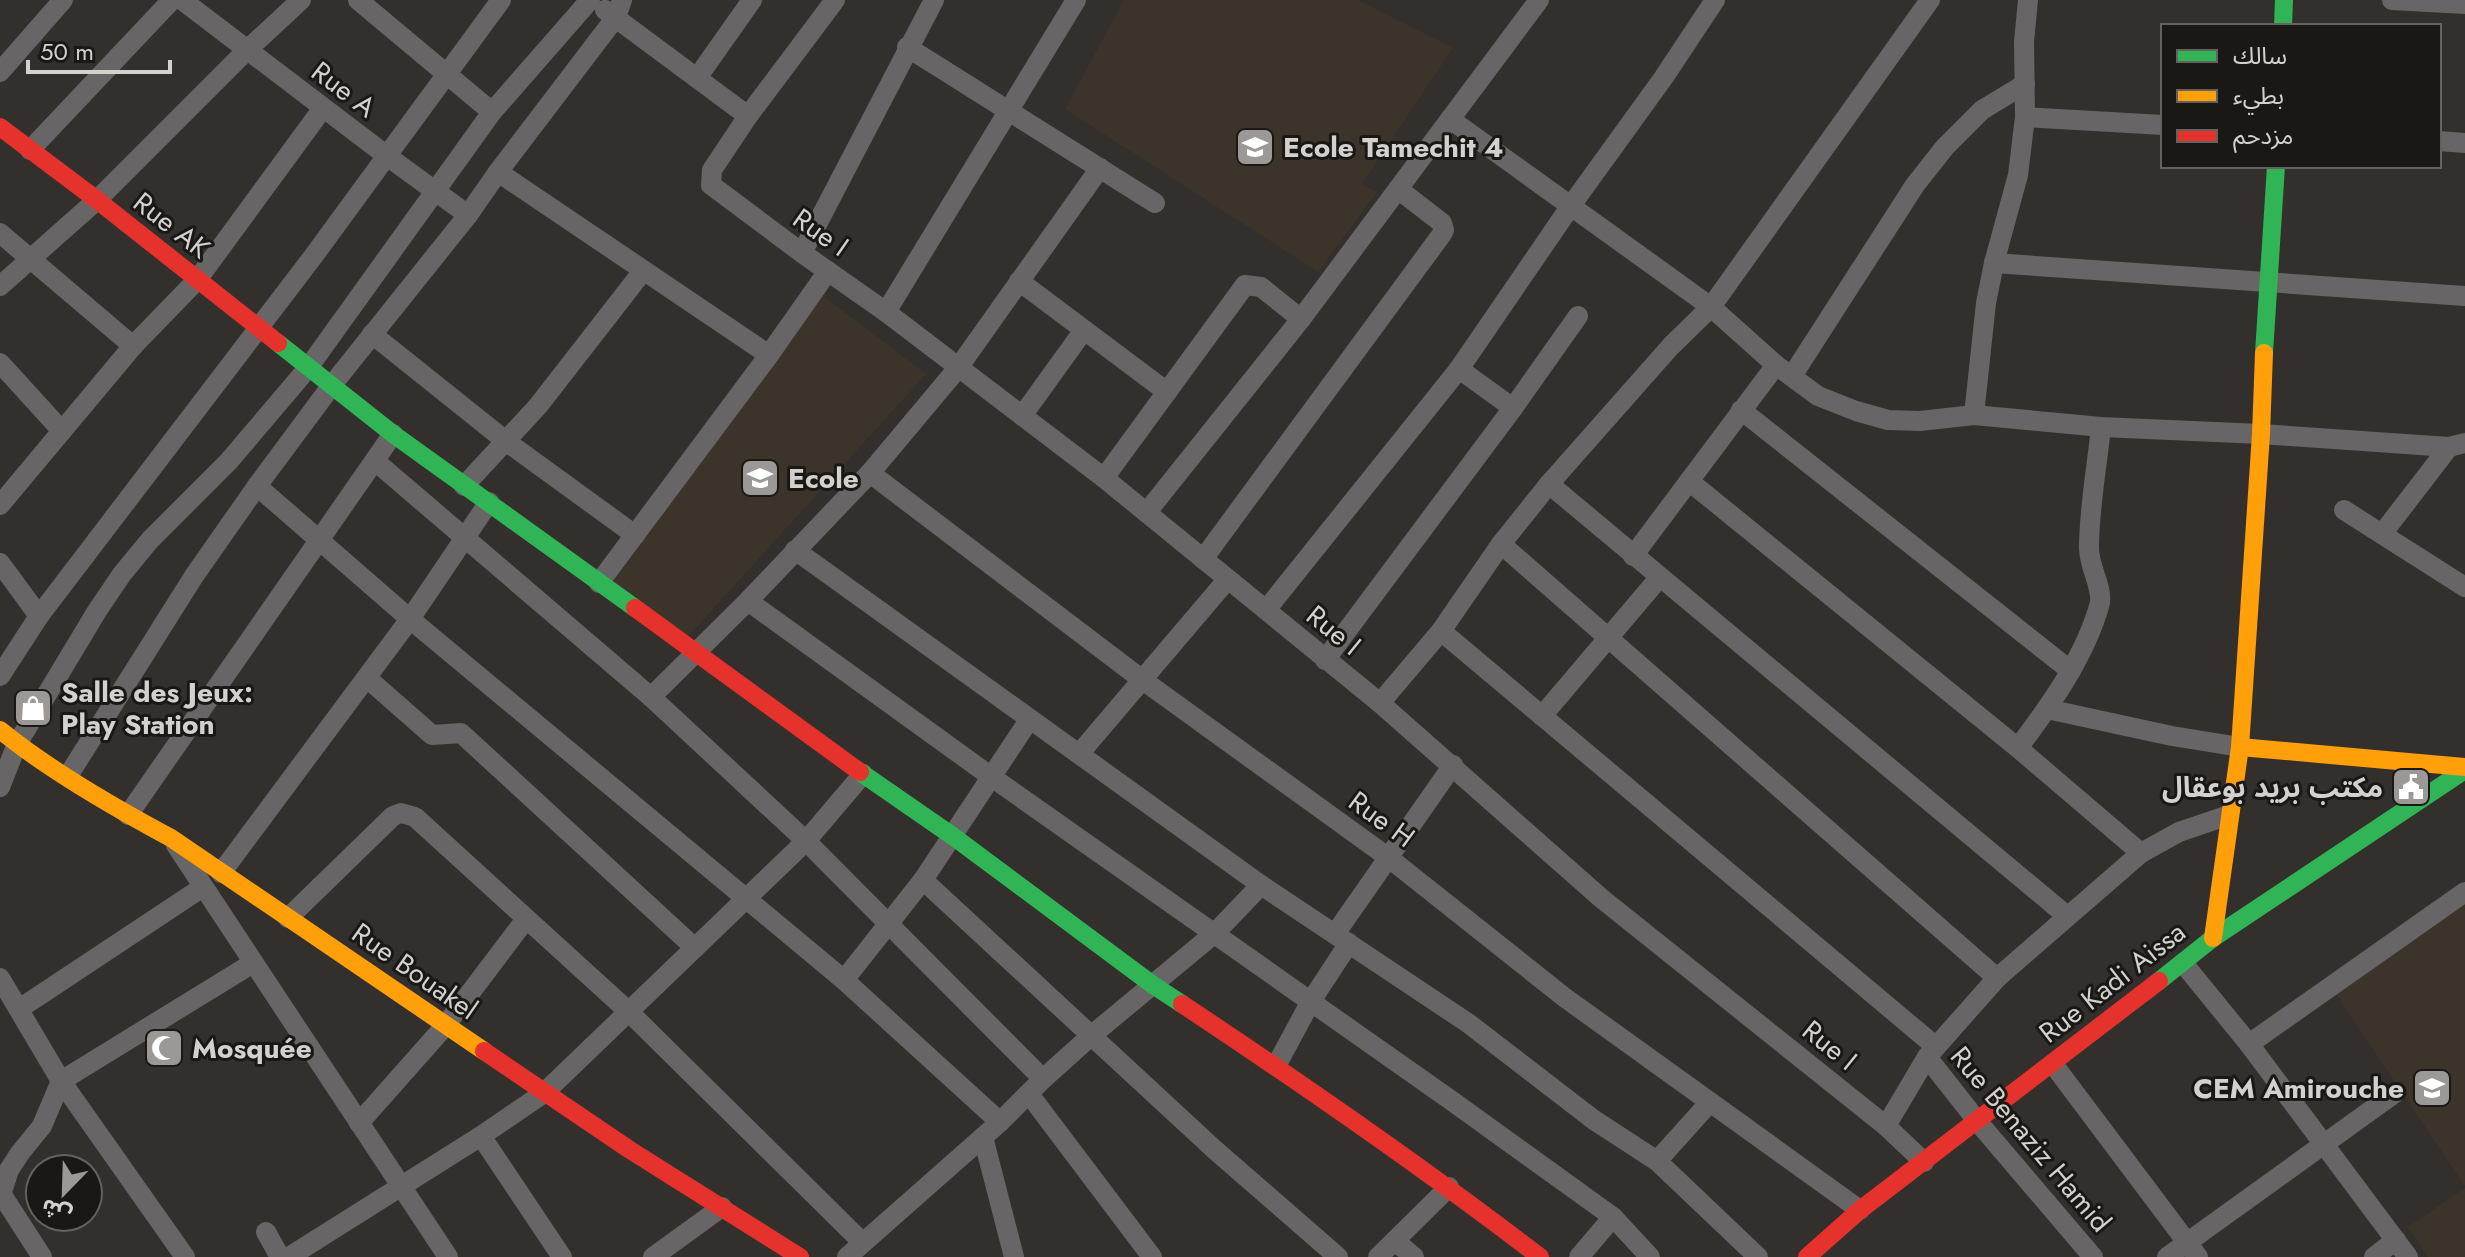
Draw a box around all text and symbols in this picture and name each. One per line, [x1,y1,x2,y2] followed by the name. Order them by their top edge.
[28,24,170,74] scale bar
[2161,24,2441,168] legend
[40,34,94,69] text: 50 m
[2233,38,2287,73] text: سالك
[303,51,385,128] street label: Rue A
[2233,78,2284,115] text: بطيء
[2233,118,2293,153] text: مزدحم
[1234,126,1276,168] school or university icon: Ecole Tamechit 4
[1283,127,1504,168] place label: Ecole Tamechit 4
[125,182,219,269] street label: Rue AK
[784,198,857,266] street label: Rue I
[739,457,781,499] school or university icon: Ecole
[788,458,859,499] place label: Ecole
[1297,596,1370,665] street label: Rue I
[61,672,253,745] place label: Salle des Jeux: Play Station
[12,687,54,729] shop icon: Salle des Jeux: Play Station
[2390,766,2432,808] public building icon: مكتب بريد بوعقال
[2162,767,2383,808] place label: مكتب بريد بوعقال
[1340,781,1423,858] street label: Rue H
[2030,912,2194,1053] street label: Rue Kadi Aissa
[344,913,486,1030] street label: Rue Bouakel
[1793,1011,1866,1080] street label: Rue I
[143,1027,185,1069] mosque icon: Mosquée
[192,1028,312,1069] place label: Mosquée
[1941,1038,2121,1241] street label: Rue Benaziz Hamid
[2411,1067,2453,1109] school or university icon: CEM Amirouche
[2193,1068,2404,1109] place label: CEM Amirouche
[24,1153,104,1233] north arrow
[36,1191,76,1232] text: ش

